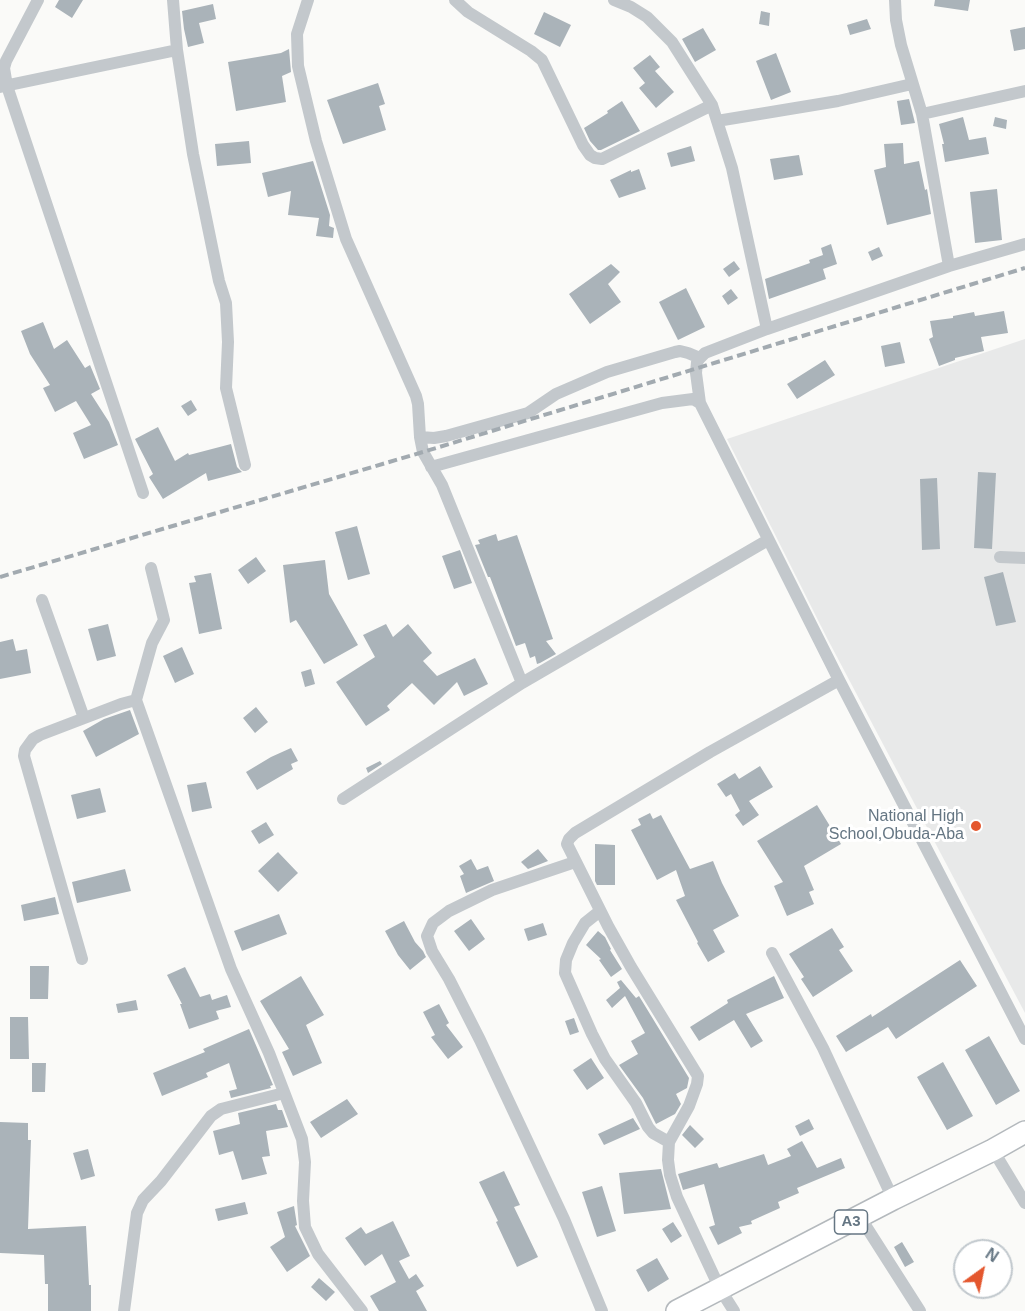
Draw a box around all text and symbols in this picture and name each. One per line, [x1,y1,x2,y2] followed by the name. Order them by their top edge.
[829,807,964,845] place label: National High School,Obuda-Aba
[969,819,983,833] marker: National High School,Obuda-Aba
[834,1210,868,1234] road number: A3
[953,1239,1013,1299] north arrow
[983,1245,1001,1265] text: N

